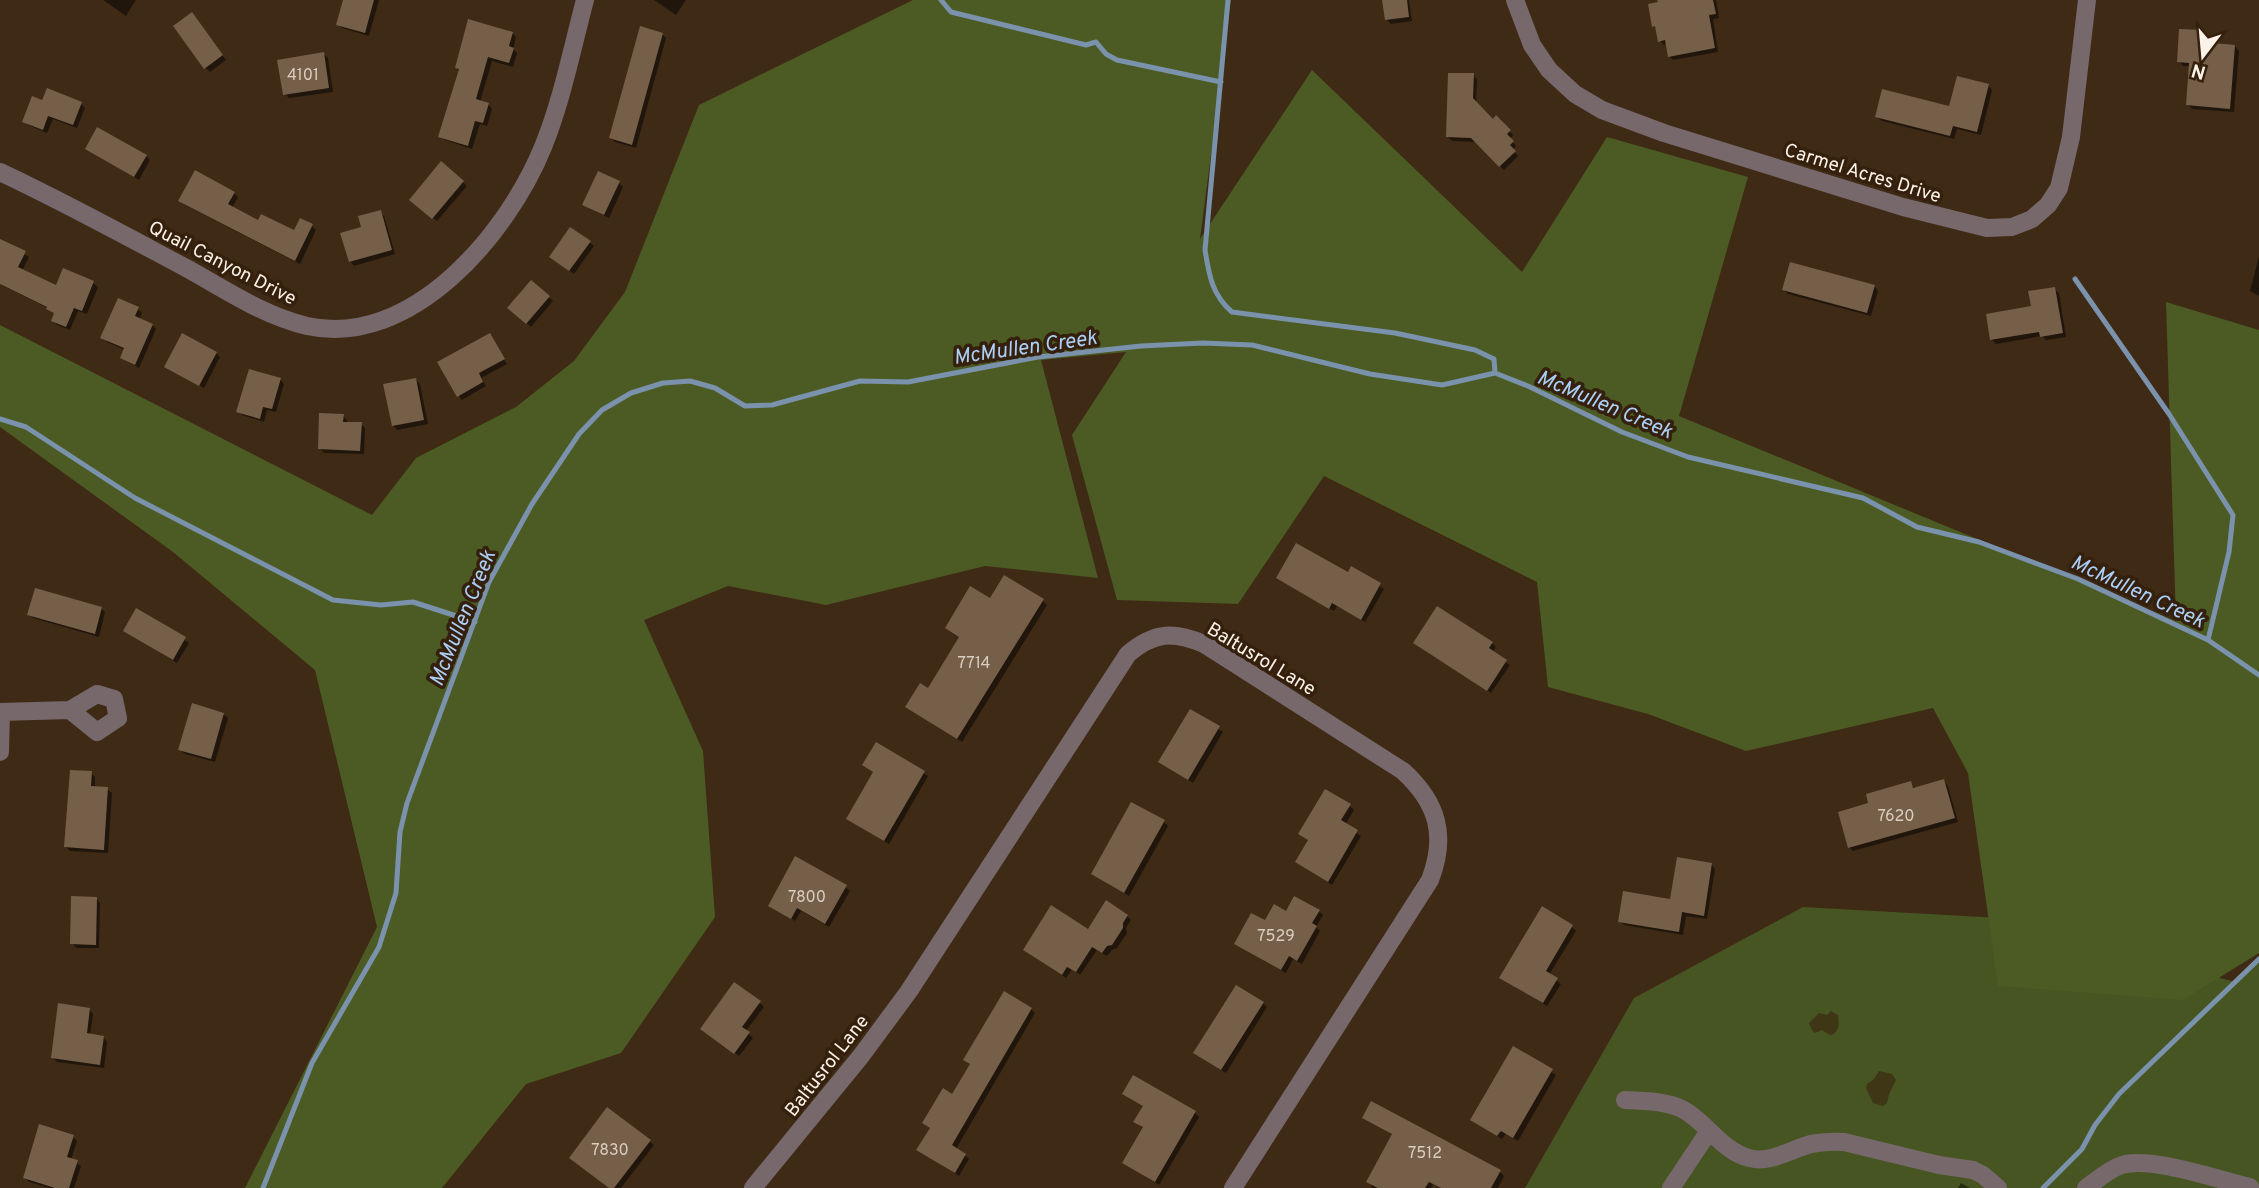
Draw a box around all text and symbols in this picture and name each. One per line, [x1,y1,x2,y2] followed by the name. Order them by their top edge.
[2168,21,2238,91] north arrow
[2189,57,2209,84] text: N
[287,66,319,86] house number: 4101
[1781,139,1944,209] street label: Carmel Acres Drive
[144,216,300,311] street label: Quail Canyon Drive
[952,325,1099,372] water label: McMullen Creek
[1533,365,1677,446] water label: McMullen Creek
[424,546,503,691] water label: McMullen Creek
[2066,550,2209,635] water label: McMullen Creek
[1202,618,1320,702] street label: Baltusrol Lane
[957,654,991,674] house number: 7714
[1877,807,1915,827] house number: 7620
[788,888,826,908] house number: 7800
[1257,927,1295,947] house number: 7529
[780,1010,875,1122] street label: Baltusrol Lane
[591,1141,629,1161] house number: 7830
[1408,1144,1442,1164] house number: 7512

